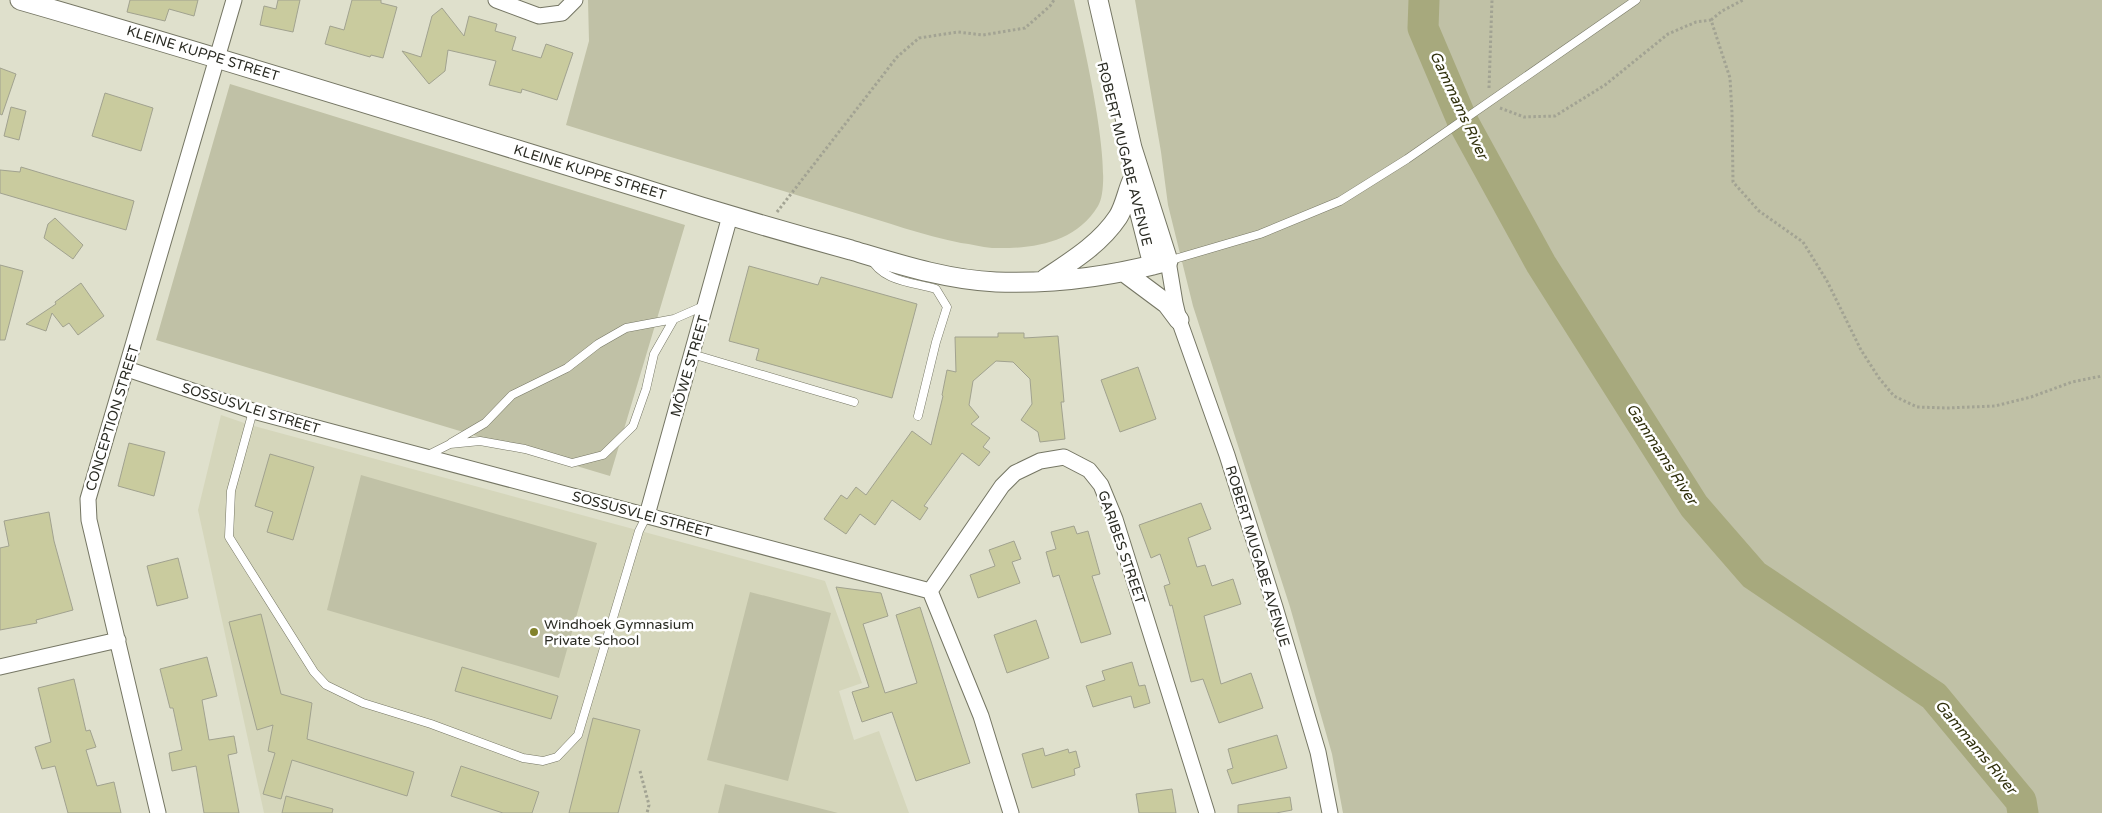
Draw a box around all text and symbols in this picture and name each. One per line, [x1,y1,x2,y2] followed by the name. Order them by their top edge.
[125,22,282,85] street label: KLEINE KUPPE STREET
[1426,48,1493,164] water label: Gammams River
[1093,60,1156,248] street label: ROBERT MUGABE AVENUE
[512,141,669,204] street label: KLEINE KUPPE STREET
[667,313,712,419] street label: MÖWE STREET
[82,343,143,493] street label: CONCEPTION STREET
[180,379,323,438] street label: SOSSUSVLEI STREET
[1623,400,1703,510] water label: Gammams River
[1222,463,1293,649] street label: ROBERT MUGABE AVENUE
[570,488,714,541] street label: SOSSUSVLEI STREET
[1094,488,1149,607] street label: GARIBES STREET
[544,616,694,649] place label: Windhoek Gymnasium Private School
[528,626,540,638] marker: Windhoek Gymnasium Private School
[1931,696,2022,799] water label: Gammams River

